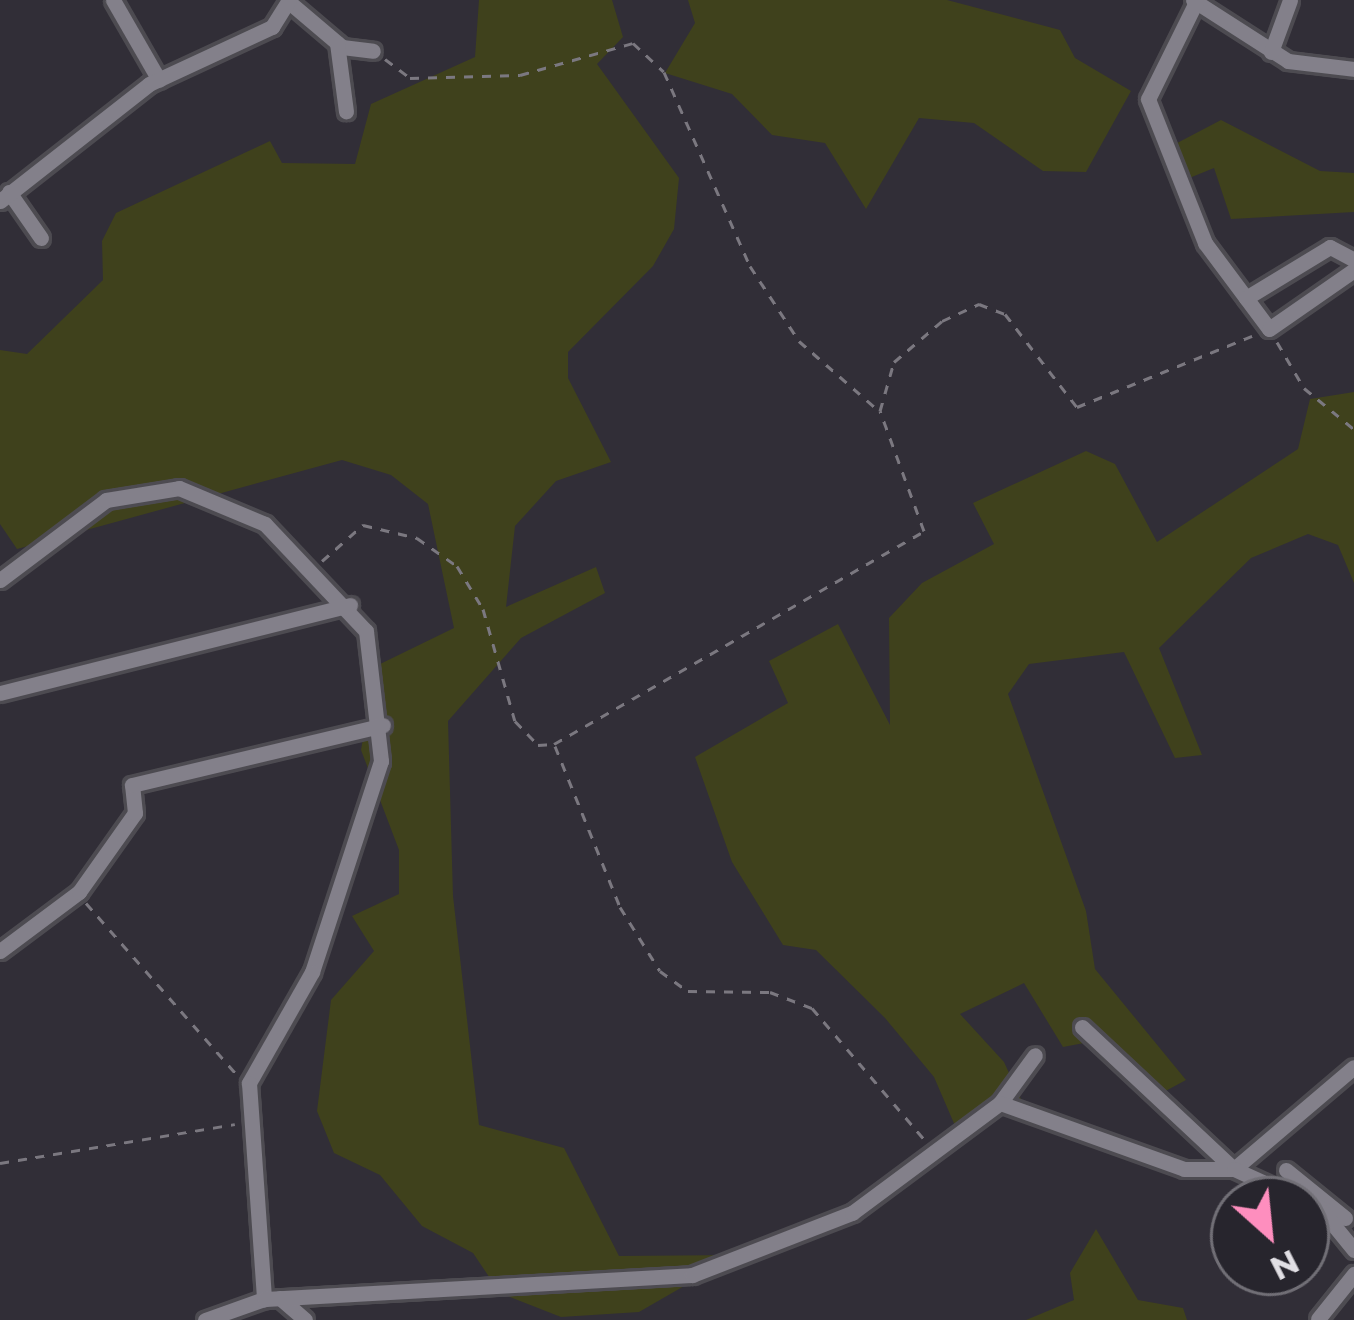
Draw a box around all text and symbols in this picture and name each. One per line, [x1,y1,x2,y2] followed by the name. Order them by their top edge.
[1210,1176,1330,1296] north arrow
[1264,1242,1306,1289] text: N

